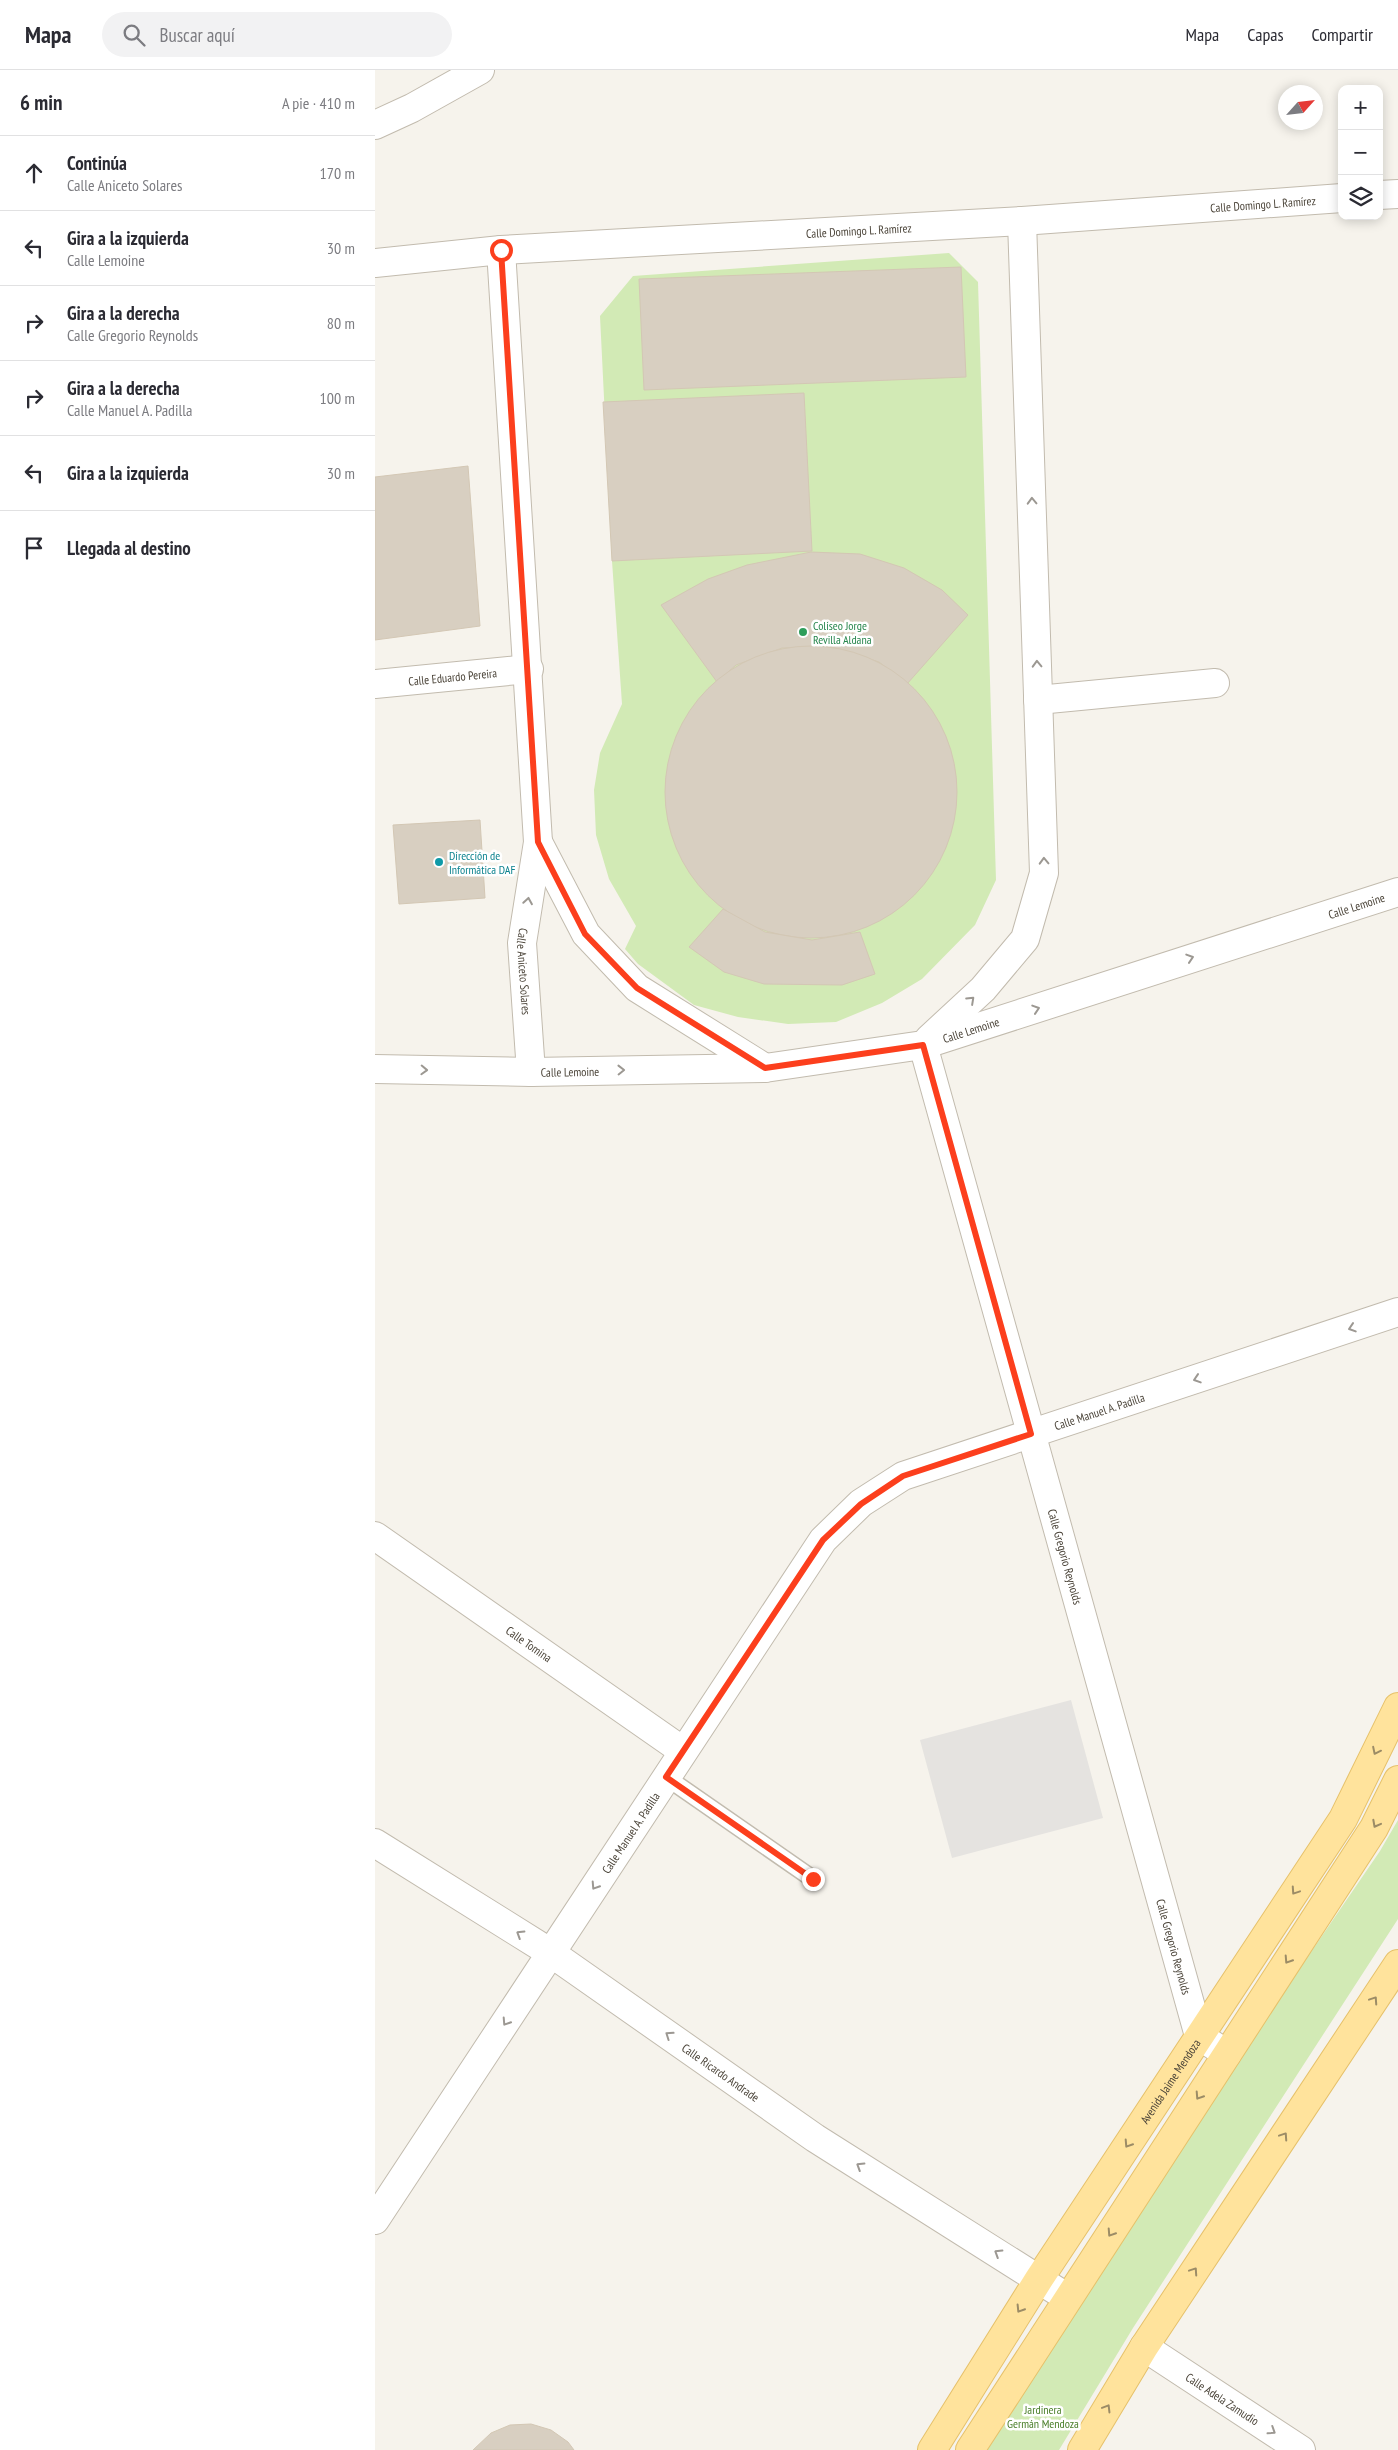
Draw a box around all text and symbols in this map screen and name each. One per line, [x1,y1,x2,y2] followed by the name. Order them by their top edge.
[102,12,452,57] search box
[25,19,72,50] text: Mapa
[120,21,148,49] icon: search
[160,23,235,47] text: Buscar aquí
[1186,23,1219,46] text: Mapa
[1247,23,1284,46] text: Capas
[1312,23,1373,46] text: Compartir
[1278,85,1323,130] north arrow
[1338,85,1383,220] map controls
[1338,85,1383,130] button: +
[20,89,62,116] text: 6 min
[282,93,355,113] text: A pie · 410 m
[1338,130,1383,175] button: −
[67,151,127,175] text: Continúa
[20,159,48,187] icon: ahead
[320,163,355,183] text: 170 m
[67,175,183,195] text: Calle Aniceto Solares
[1338,175,1383,220] button: layers
[1210,192,1316,215] street label: Calle Domingo L. Ramírez
[806,220,912,241] street label: Calle Domingo L. Ramírez
[67,226,189,250] text: Gira a la izquierda
[20,234,48,262] icon: left
[327,238,355,258] text: 30 m
[490,239,513,262] route start
[67,250,145,270] text: Calle Lemoine
[67,301,180,325] text: Gira a la derecha
[20,309,48,337] icon: right
[327,313,355,333] text: 80 m
[67,325,198,345] text: Calle Gregorio Reynolds
[67,376,180,400] text: Gira a la derecha
[20,384,48,412] icon: right
[320,388,355,408] text: 100 m
[67,400,192,420] text: Calle Manuel A. Padilla
[20,459,48,487] icon: left
[67,461,189,485] text: Gira a la izquierda
[327,463,355,483] text: 30 m
[1026,497,1037,505] one-way arrow
[20,534,48,562] icon: arrive
[67,536,191,560] text: Llegada al destino
[813,618,872,647] place label: Coliseo Jorge Revilla Aldana
[797,626,809,638] marker: Coliseo Jorge Revilla Aldana
[1032,659,1042,667] one-way arrow
[408,665,498,688] street label: Calle Eduardo Pereira
[449,848,515,877] place label: Dirección de Informática DAF
[433,856,445,868] marker: Dirección de Informática DAF
[1039,857,1049,864] one-way arrow
[1326,889,1387,922] street label: Calle Lemoine
[523,897,533,906] one-way arrow
[514,927,534,1015] street label: Calle Aniceto Solares
[1185,954,1194,964] one-way arrow
[966,997,975,1006] one-way arrow
[1031,1004,1039,1014] one-way arrow
[941,1013,1001,1046] street label: Calle Lemoine
[541,1063,599,1079] street label: Calle Lemoine
[420,1065,428,1075] one-way arrow
[618,1065,625,1075] one-way arrow
[1348,1322,1356,1332] one-way arrow
[1194,1373,1202,1383] one-way arrow
[1052,1389,1146,1433] street label: Calle Manuel A. Padilla
[1045,1507,1086,1606] street label: Calle Gregorio Reynolds
[503,1622,555,1665] street label: Calle Tomina
[1372,1746,1382,1755] one-way arrow
[598,1789,663,1876] street label: Calle Manuel A. Padilla
[1372,1818,1382,1827] one-way arrow
[802,1868,825,1891] route end
[592,1880,601,1890] one-way arrow
[1292,1885,1301,1895] one-way arrow
[1154,1897,1195,1996] street label: Calle Gregorio Reynolds
[516,1930,525,1940] one-way arrow
[1285,1954,1294,1964] one-way arrow
[1368,1997,1377,2006] one-way arrow
[503,2016,512,2025] one-way arrow
[665,2032,674,2041] one-way arrow
[1136,2036,1203,2126] street label: Avenida Jaime Mendoza
[679,2040,763,2104] street label: Calle Ricardo Andrade
[1196,2091,1206,2100] one-way arrow
[1278,2132,1287,2141] one-way arrow
[1125,2138,1134,2147] one-way arrow
[857,2163,866,2173] one-way arrow
[1108,2227,1117,2236] one-way arrow
[995,2249,1004,2259] one-way arrow
[1188,2267,1197,2277] one-way arrow
[1017,2304,1027,2313] one-way arrow
[1183,2369,1262,2428] street label: Calle Adela Zamudio
[1007,2402,1079,2431] park label: Jardinera Germán Mendoza
[1100,2405,1110,2414] one-way arrow
[1266,2425,1276,2434] one-way arrow

